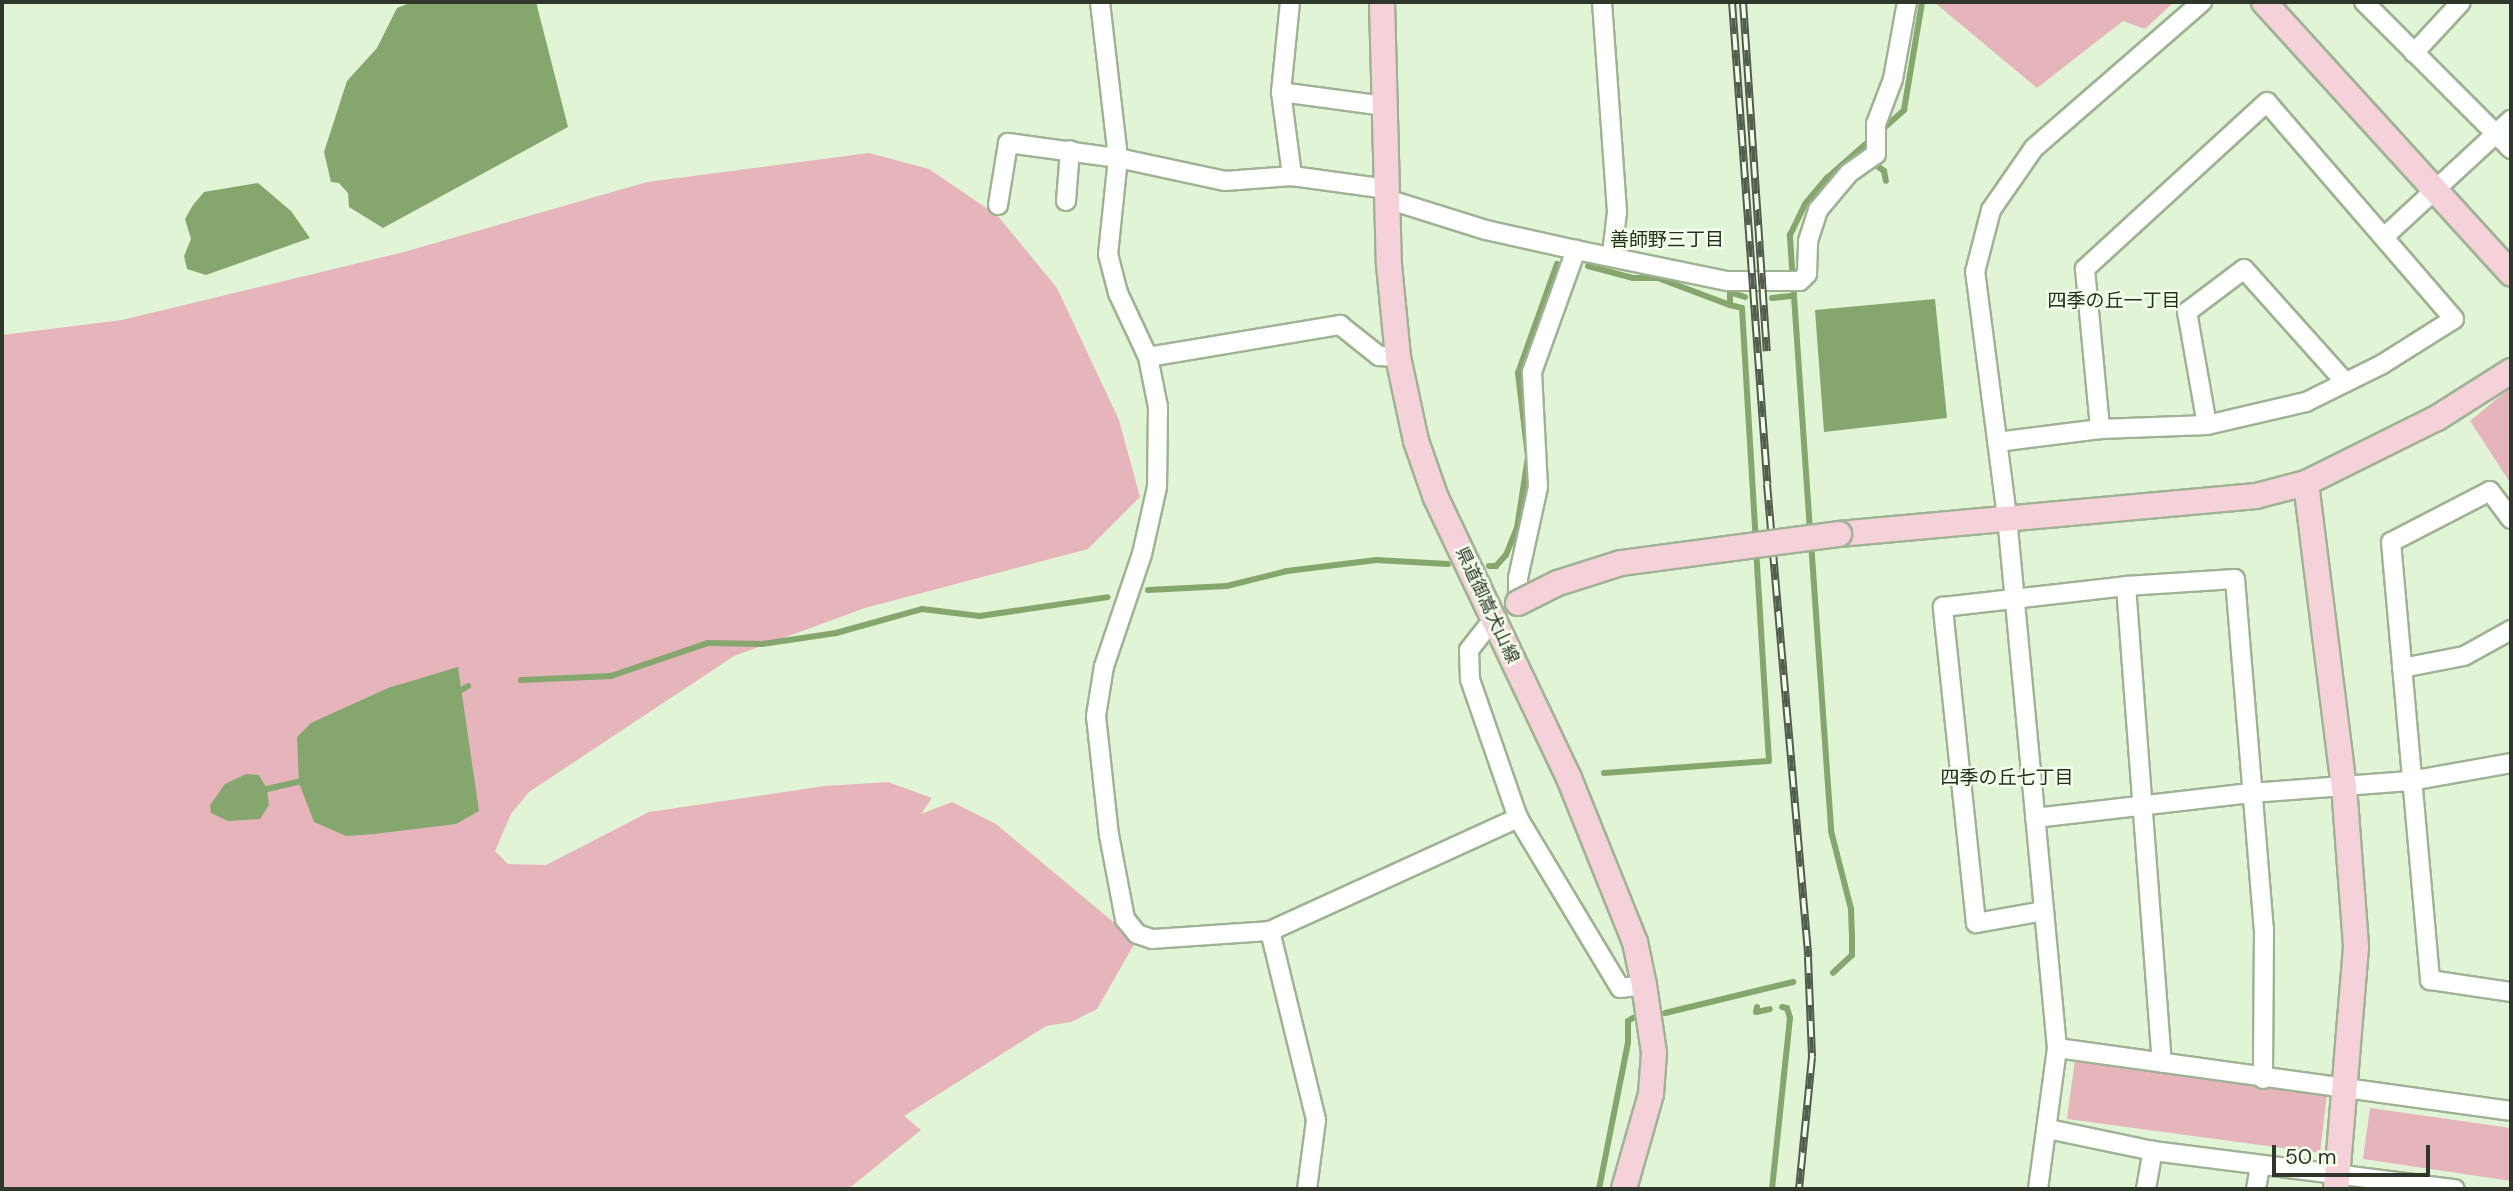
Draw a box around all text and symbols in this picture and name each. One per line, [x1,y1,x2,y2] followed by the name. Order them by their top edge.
[1610,229,1724,251] district label: 善師野三丁目
[2048,290,2180,312] district label: 四季の丘一丁目
[1451,543,1523,667] street label: 県道御嵩犬山線
[1941,767,2073,789] district label: 四季の丘七丁目
[2275,1132,2432,1176] scale bar
[2285,1143,2336,1171] text: 50 m

